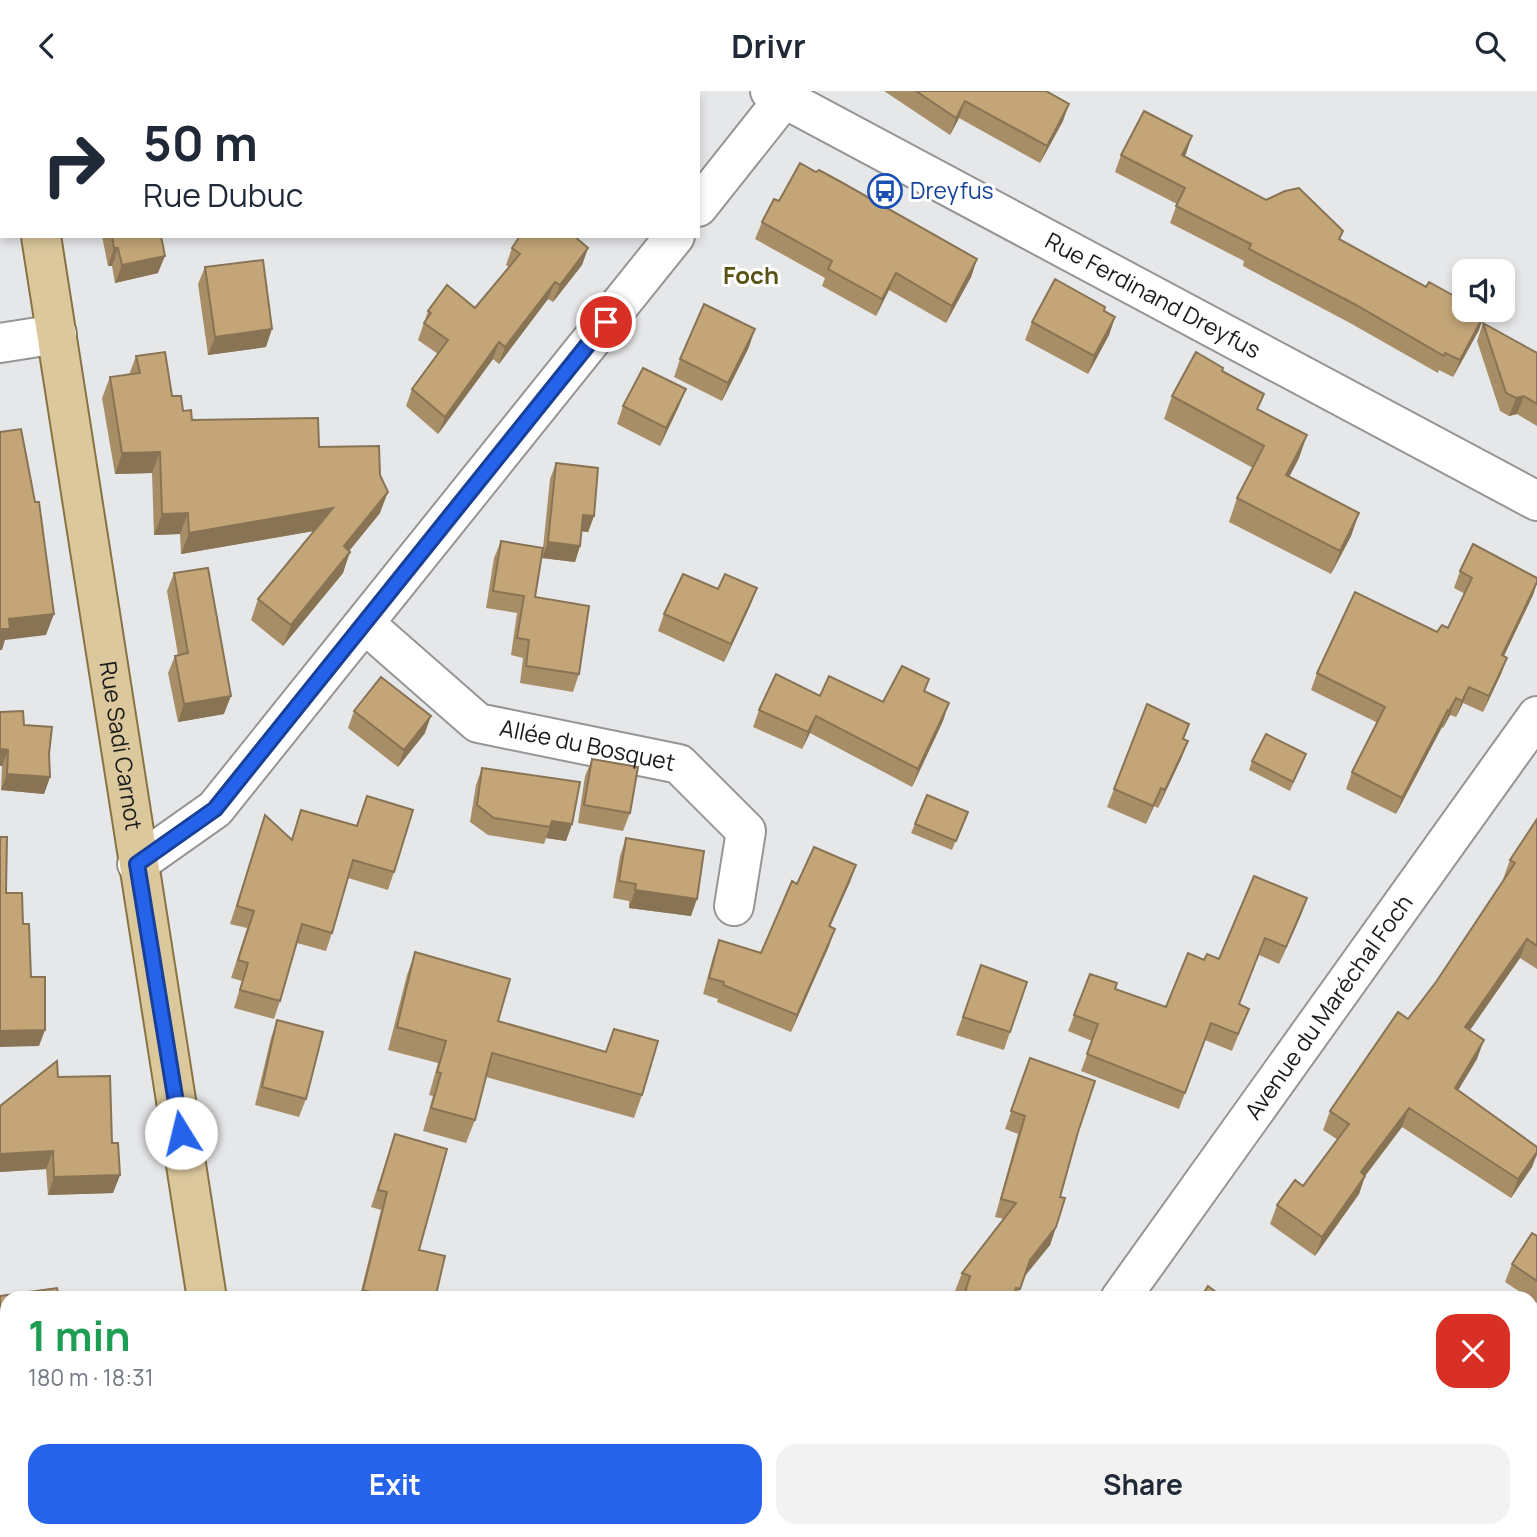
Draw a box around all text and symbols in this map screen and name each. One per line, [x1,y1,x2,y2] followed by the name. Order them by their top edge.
[731,24,806,68] text: Drivr
[28,27,66,65] icon: back
[1471,27,1509,65] icon: search
[143,109,258,176] text: 50 m
[28,119,119,210] icon: right
[866,172,904,210] bus stop icon: Dreyfus
[143,173,303,217] text: Rue Dubuc
[910,174,994,206] place label: Dreyfus
[1040,224,1267,365] street label: Rue Ferdinand Dreyfus
[723,258,779,291] district label: Foch
[1452,259,1515,322] map controls
[1452,259,1515,322] button: sound
[576,292,636,352] pin
[587,303,625,341] icon: arrive
[93,659,151,833] street label: Rue Sadi Carnot
[497,711,678,778] street label: Allée du Bosquet
[1237,887,1419,1125] street label: Avenue du Maréchal Foch
[144,1096,218,1170] position arrow
[28,1306,131,1364] text: 1 min
[1436,1314,1510,1388] button: close
[28,1361,154,1393] text: 180 m · 18:31
[28,1444,762,1524] button: Exit
[776,1444,1510,1524] button: Share

